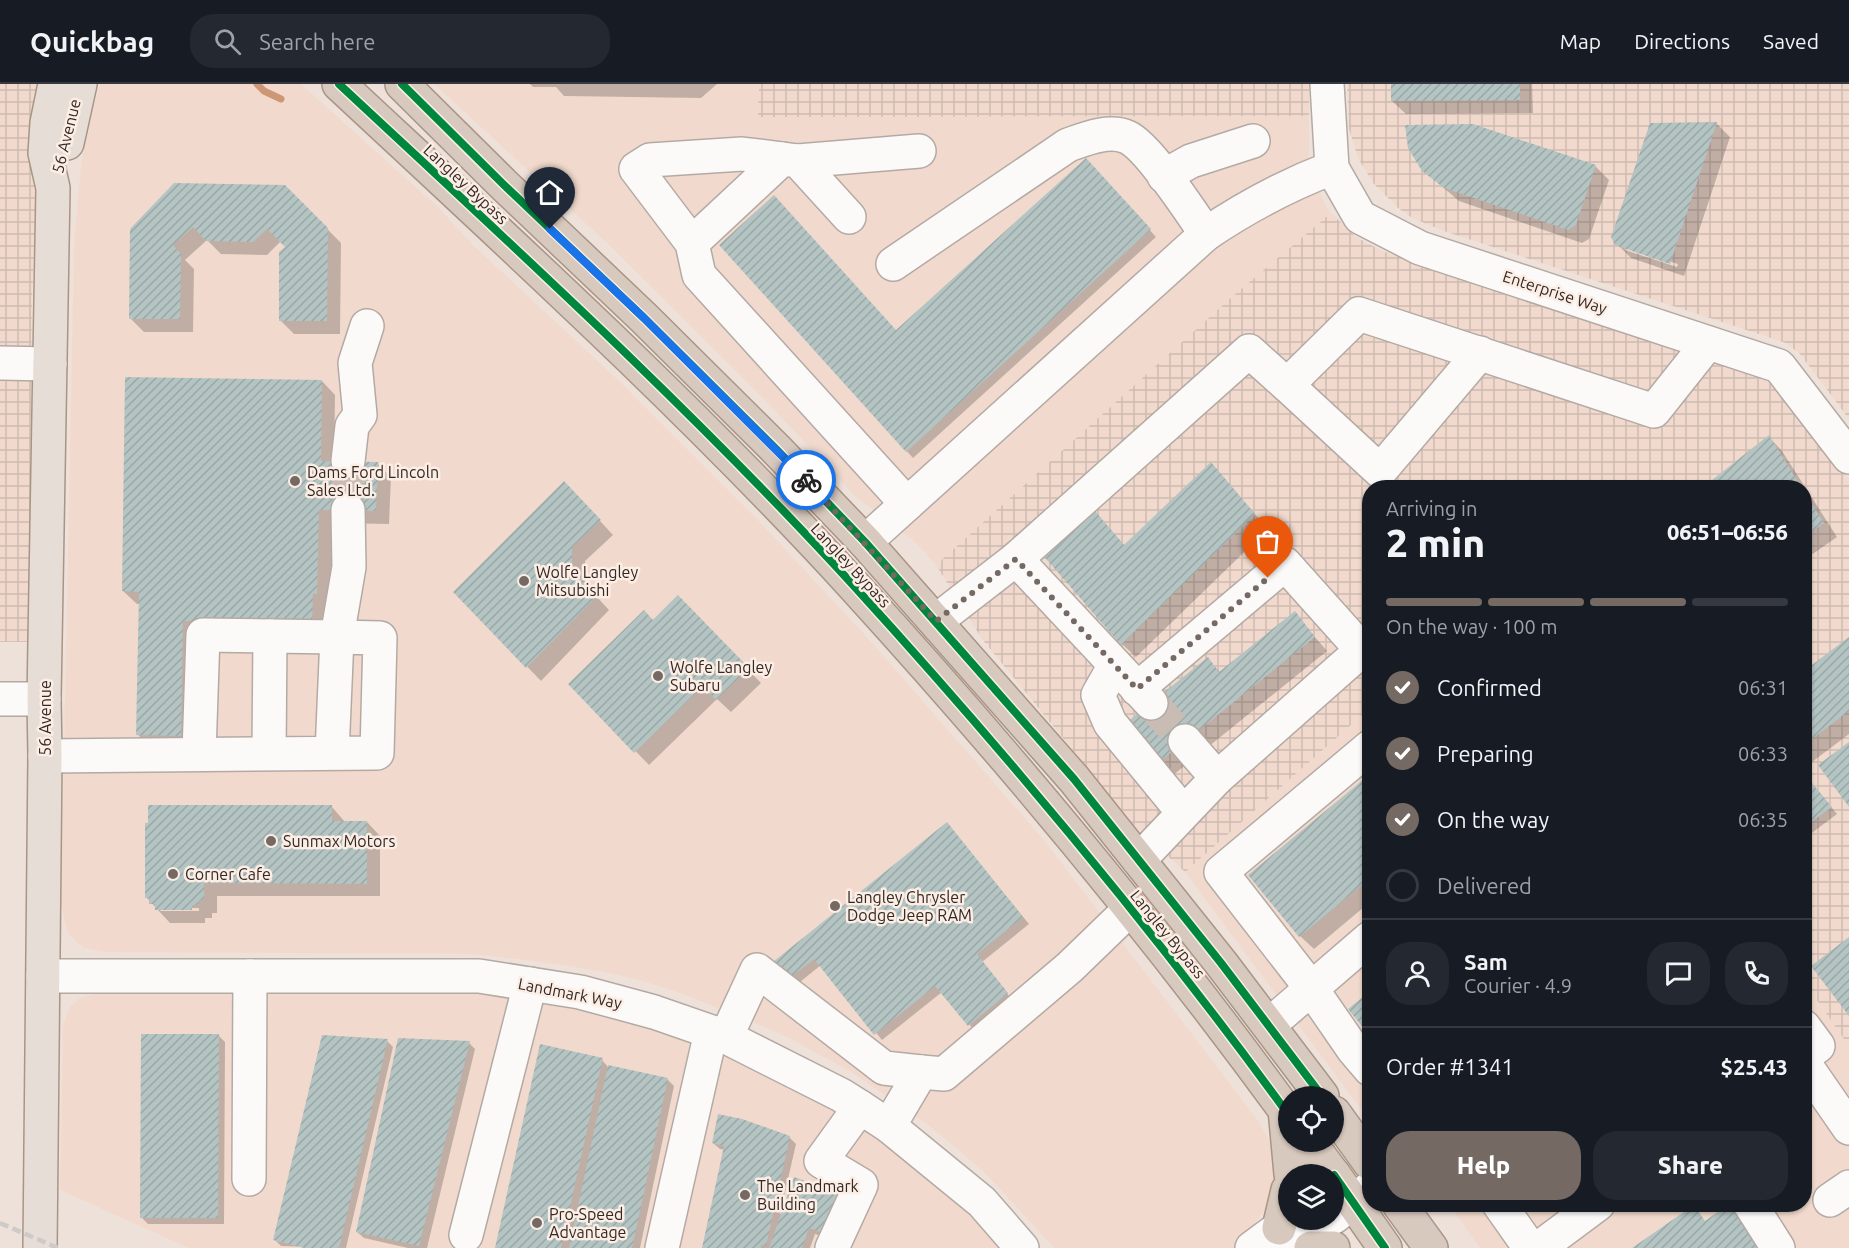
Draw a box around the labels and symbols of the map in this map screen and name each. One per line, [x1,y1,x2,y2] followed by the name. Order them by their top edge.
[48,97,84,175] street label: 56 Avenue
[420,140,512,228] street label: Langley Bypass
[524,167,575,229] pin
[1501,267,1610,317] street label: Enterprise Way
[776,450,836,510] courier
[307,463,439,499] place label: Dams Ford Lincoln Sales Ltd.
[288,474,302,488] marker: Dams Ford Lincoln Sales Ltd.
[1242,516,1293,578] pin
[807,519,895,611] street label: Langley Bypass
[536,563,638,599] place label: Wolfe Langley Mitsubishi
[517,574,531,588] marker: Wolfe Langley Mitsubishi
[670,658,772,694] place label: Wolfe Langley Subaru
[651,669,665,683] marker: Wolfe Langley Subaru
[36,680,54,756] street label: 56 Avenue
[283,832,395,850] place label: Sunmax Motors
[264,834,278,848] marker: Sunmax Motors
[185,865,271,883] place label: Corner Cafe
[166,867,180,881] marker: Corner Cafe
[1127,886,1209,982] street label: Langley Bypass
[847,888,972,924] place label: Langley Chrysler Dodge Jeep RAM
[828,899,842,913] marker: Langley Chrysler Dodge Jeep RAM
[517,974,624,1012] street label: Landmark Way
[757,1177,859,1213] place label: The Landmark Building
[738,1188,752,1202] marker: The Landmark Building
[549,1205,626,1241] place label: Pro-Speed Advantage
[530,1216,544,1230] marker: Pro-Speed Advantage

